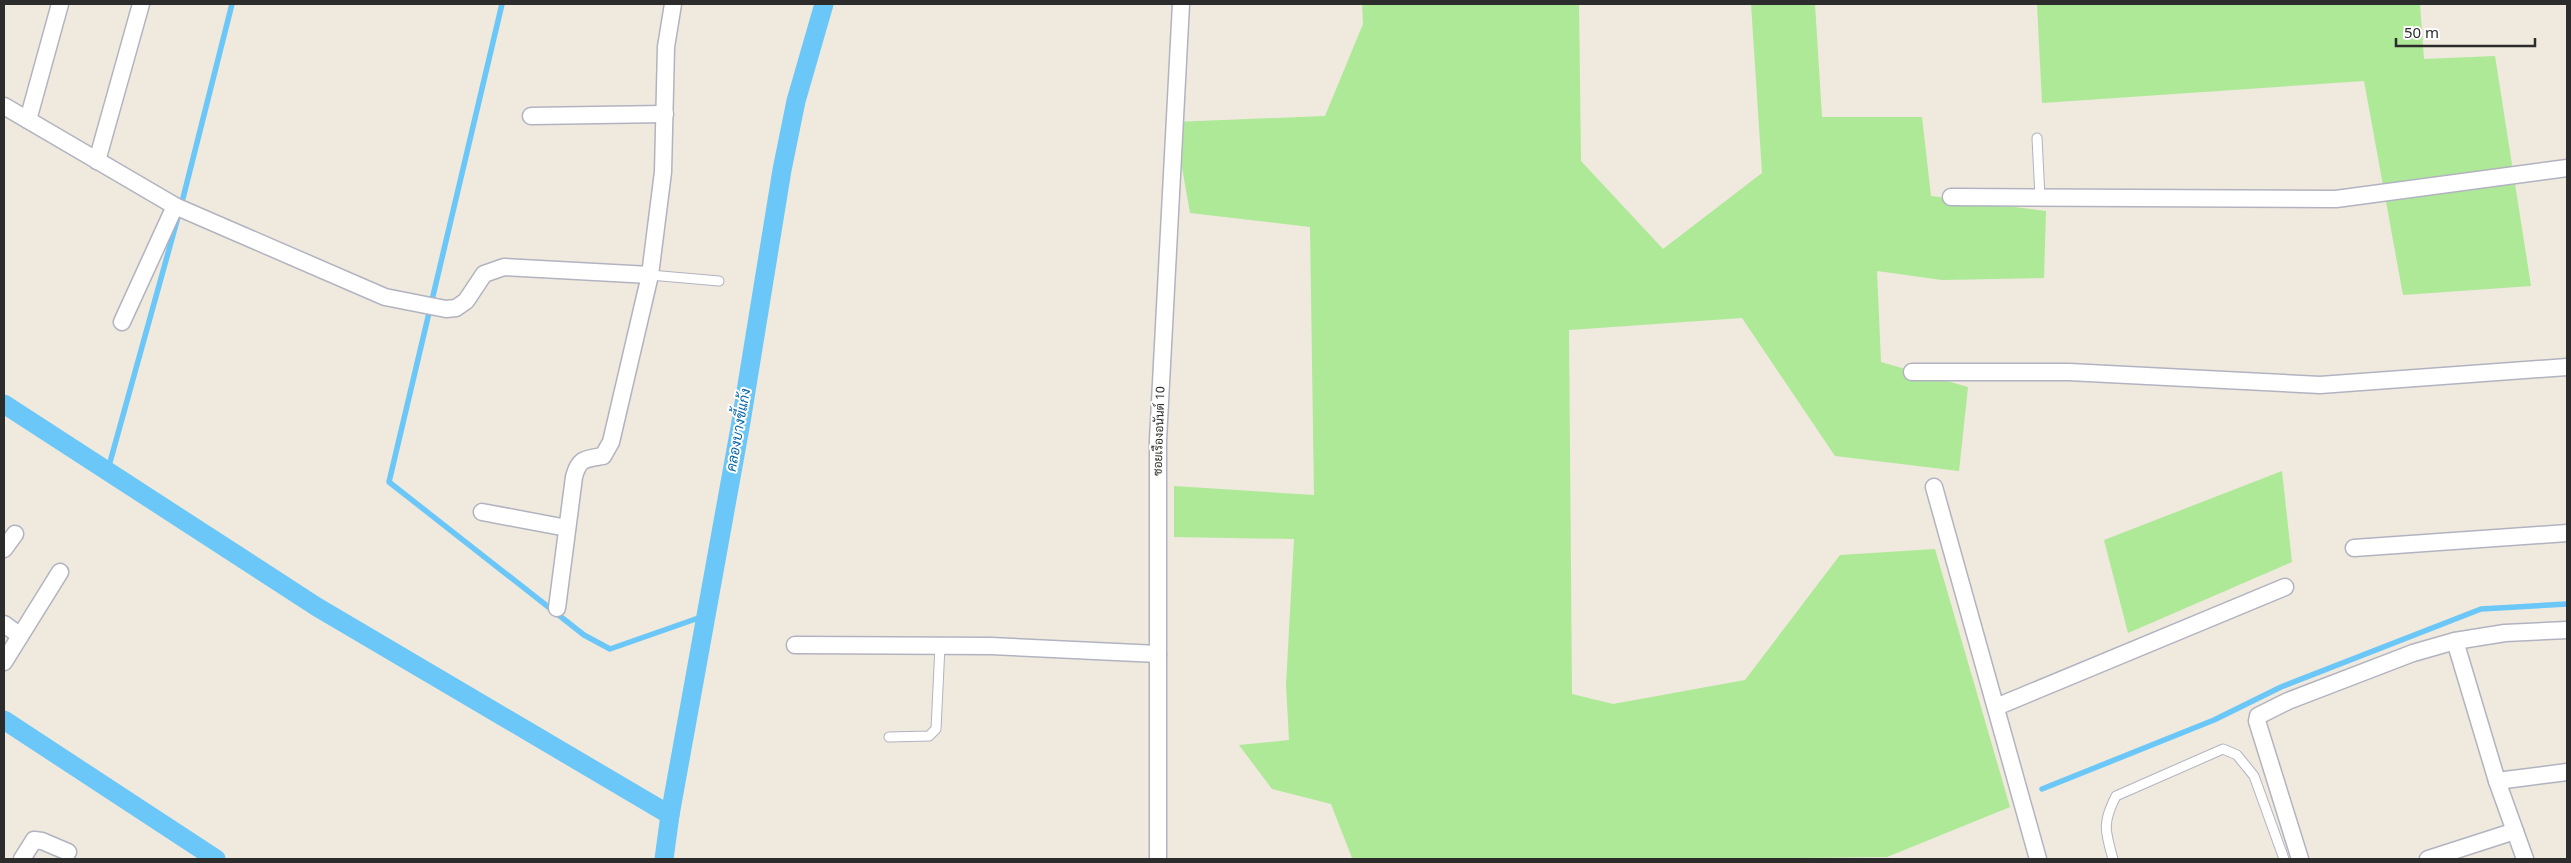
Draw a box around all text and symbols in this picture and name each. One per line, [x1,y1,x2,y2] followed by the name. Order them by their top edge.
[2396,15,2535,47] scale bar
[2404,22,2439,42] text: 50 m
[718,386,754,473] water label: คลองบางขี้แก้ง
[1148,386,1169,476] street label: ซอยเรืองอนันต์ 10

